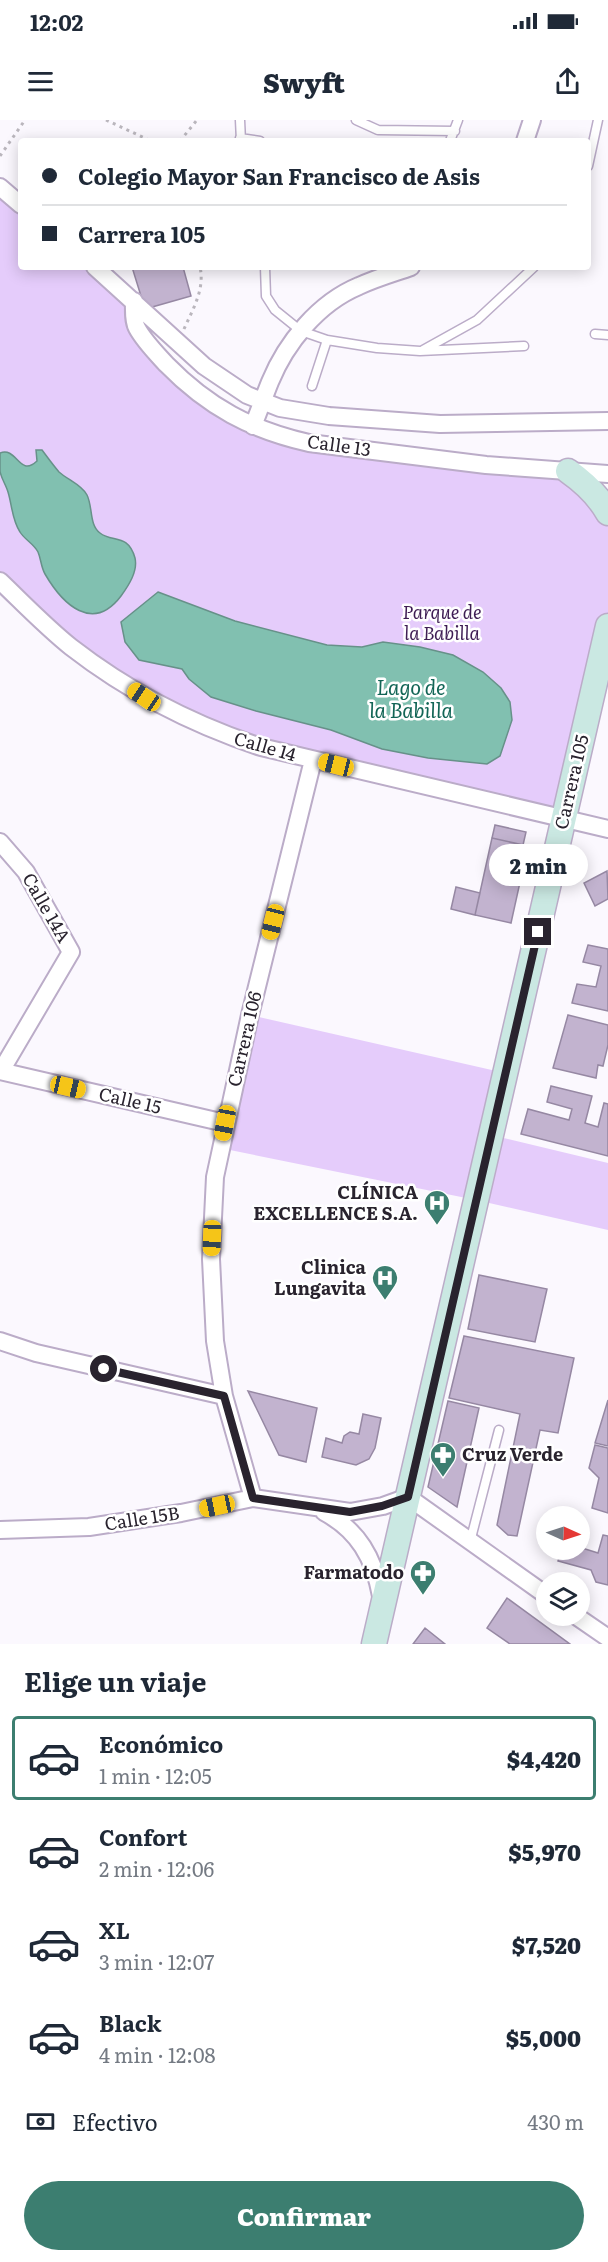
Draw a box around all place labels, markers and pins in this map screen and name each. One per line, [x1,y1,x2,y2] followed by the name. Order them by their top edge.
[253,1178,418,1226] place label: CLÍNICA EXCELLENCE S.A.
[422,1188,452,1226] hospital icon: CLÍNICA EXCELLENCE S.A.
[274,1253,367,1301] place label: Clinica Lungavita
[370,1263,400,1301] hospital icon: Clinica Lungavita
[428,1440,458,1478] pharmacy icon: Cruz Verde
[462,1440,563,1467] place label: Cruz Verde
[304,1558,404,1585] place label: Farmatodo
[408,1558,438,1596] pharmacy icon: Farmatodo

